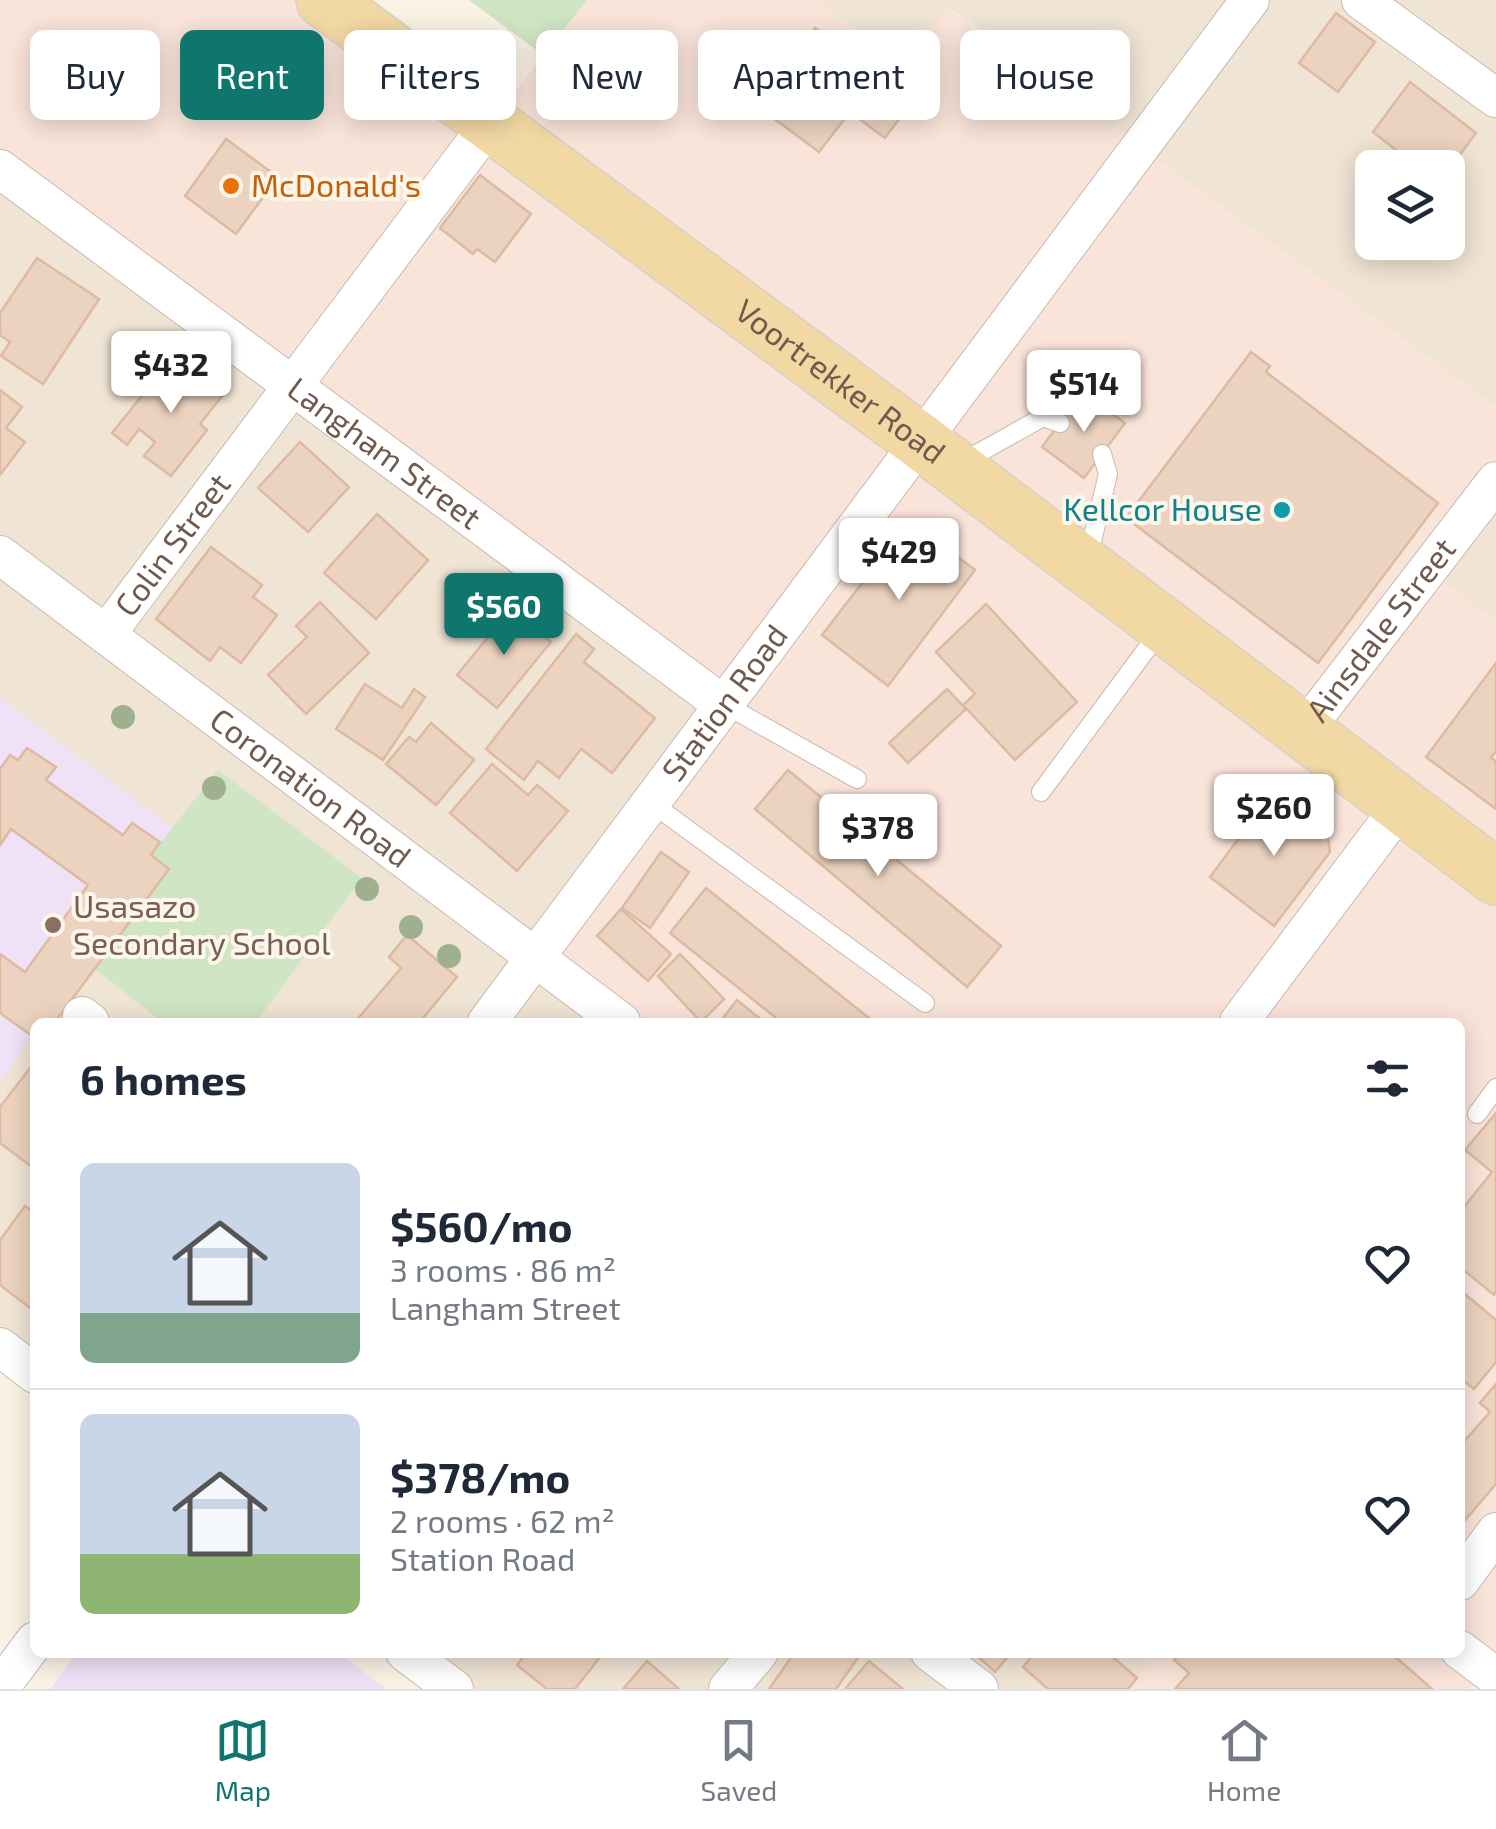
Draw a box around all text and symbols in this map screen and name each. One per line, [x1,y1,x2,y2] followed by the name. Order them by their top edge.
[30,30,160,120] chip: Buy
[180,30,324,120] chip: Rent
[344,30,516,120] chip: Filters
[536,30,678,120] chip: New
[698,30,940,120] chip: Apartment
[960,30,1130,120] chip: House
[1355,150,1465,260] map controls
[1355,150,1465,260] button: layers
[251,165,421,203] place label: McDonald's
[220,175,242,197] marker: McDonald's
[729,290,954,470] street label: Voortrekker Road
[112,331,230,416] pin: $432
[133,344,209,382] text: $432
[1025,350,1143,435] pin: $514
[1049,363,1119,401] text: $514
[281,368,489,536] street label: Langham Street
[106,465,237,623] street label: Colin Street
[1063,489,1262,527] place label: Kellcor House
[1271,499,1293,521] marker: Kellcor House
[840,518,958,603] pin: $429
[1297,529,1462,728] street label: Ainsdale Street
[861,531,937,569] text: $429
[445,573,563,658] pin: $560
[466,586,542,624] text: $560
[653,616,794,788] street label: Station Road
[204,699,419,874] street label: Coronation Road
[1215,774,1333,859] pin: $260
[1236,787,1312,825] text: $260
[819,794,937,879] pin: $378
[841,807,915,845] text: $378
[73,886,331,961] place label: Usasazo Secondary School
[42,914,64,936] marker: Usasazo Secondary School
[1360,1051,1415,1106] icon: filters
[80,1053,247,1103] text: 6 homes
[390,1200,572,1250] text: $560/mo
[160,1203,280,1323] icon: home
[1360,1236,1415,1291] icon: heart
[390,1250,616,1288] text: 3 rooms · 86 m²
[390,1288,621,1326] text: Langham Street
[390,1451,570,1501] text: $378/mo
[160,1454,280,1574] icon: home
[1360,1487,1415,1542] icon: heart
[390,1501,615,1539] text: 2 rooms · 62 m²
[390,1539,575,1577] text: Station Road
[215,1713,271,1807] tab: Map
[701,1713,777,1807] tab: Saved
[1207,1713,1281,1807] tab: Home

